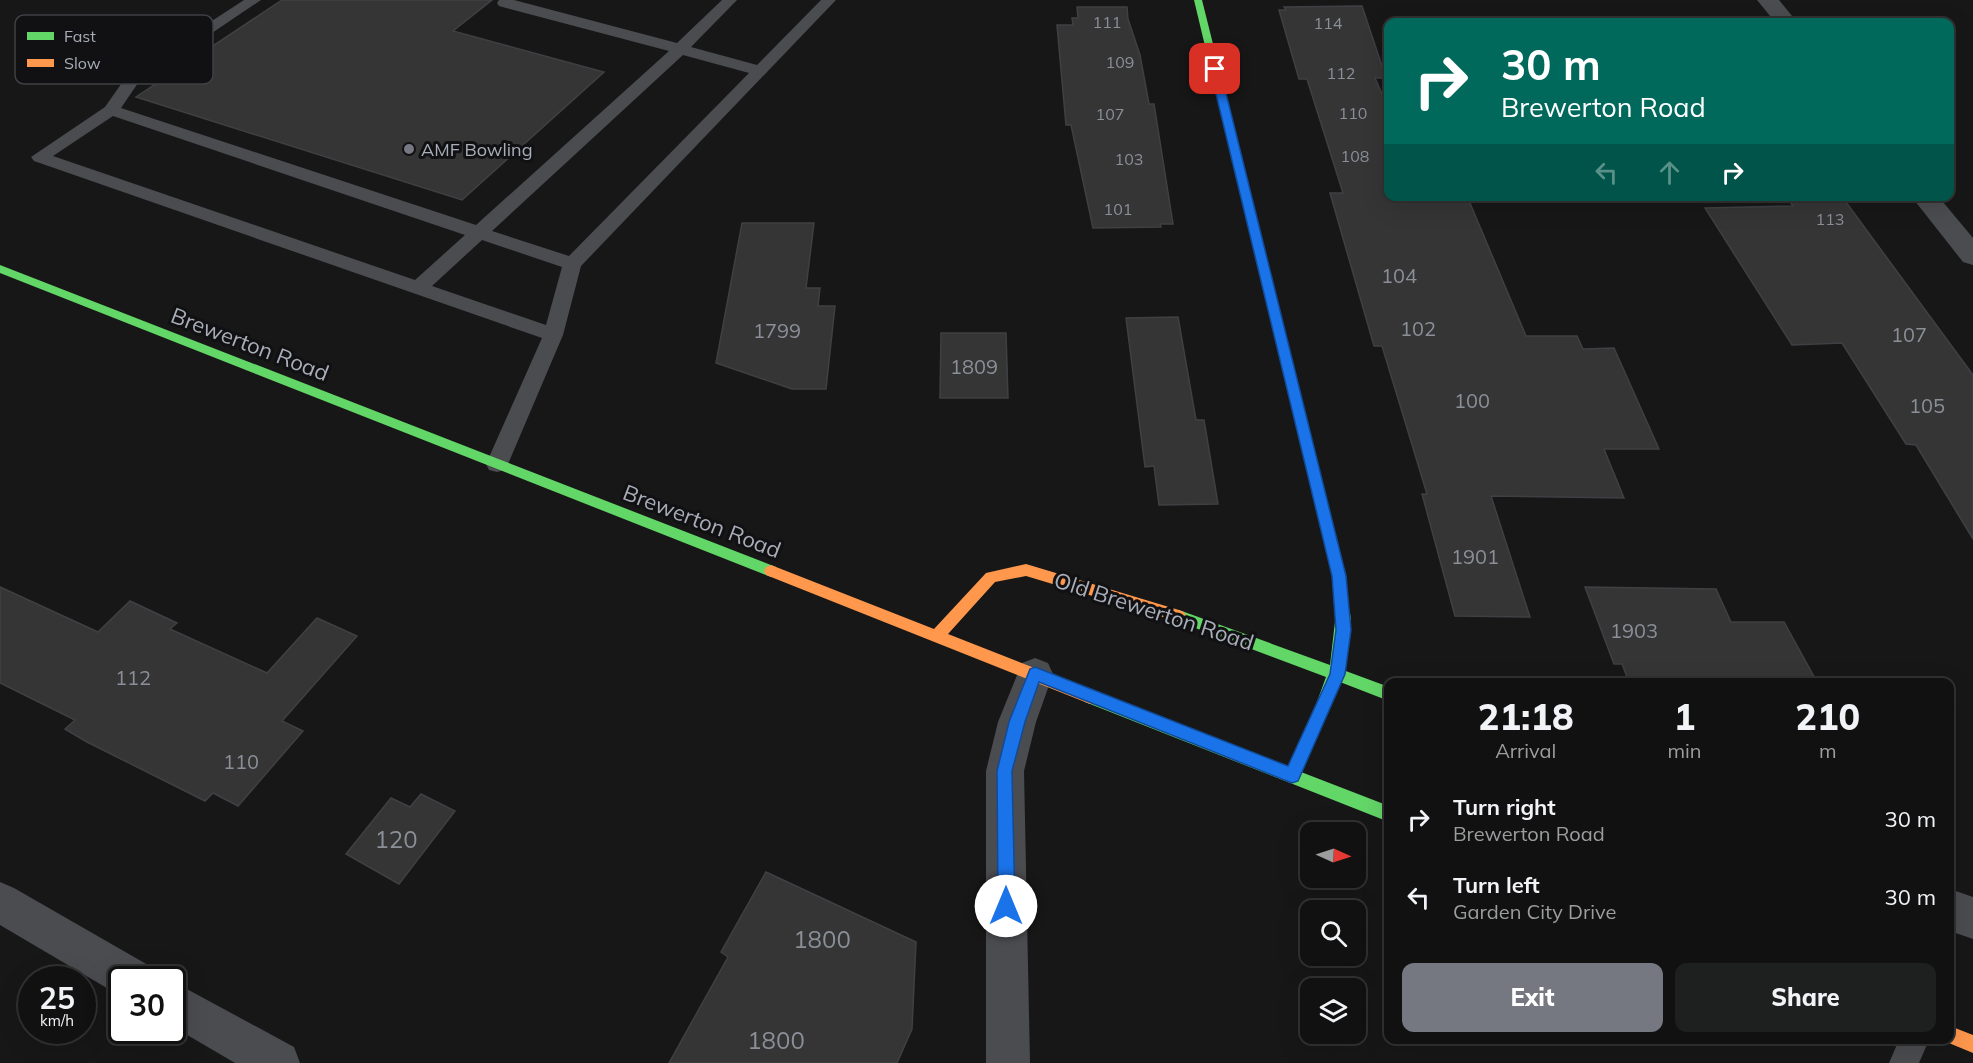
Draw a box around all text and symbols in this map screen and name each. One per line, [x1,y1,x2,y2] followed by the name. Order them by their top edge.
[1093,12,1121,32] house number: 111
[1314,13,1343,33] house number: 114
[15,15,213,84] legend
[64,26,96,46] text: Fast
[1501,38,1601,91] text: 30 m
[1402,42,1480,120] icon: right
[1189,43,1240,94] pin
[1106,52,1134,72] house number: 109
[1198,52,1231,85] icon: arrive
[64,53,101,73] text: Slow
[1327,63,1355,83] house number: 112
[1501,90,1706,124] text: Brewerton Road
[1339,103,1367,123] house number: 110
[1096,104,1124,124] house number: 107
[421,138,533,161] place label: AMF Bowling
[402,142,416,156] marker: AMF Bowling
[1341,146,1369,166] house number: 108
[1115,149,1143,169] house number: 103
[1590,156,1623,189] icon: left
[1653,156,1686,189] icon: ahead
[1716,156,1749,189] icon: right
[1104,199,1132,219] house number: 101
[1816,209,1844,229] house number: 113
[1381,263,1417,288] house number: 104
[167,301,333,387] street label: Brewerton Road
[1400,316,1436,341] house number: 102
[753,318,801,343] house number: 1799
[1891,322,1927,347] house number: 107
[950,354,998,379] house number: 1809
[1454,388,1490,413] house number: 100
[1909,393,1945,418] house number: 105
[619,478,785,564] street label: Brewerton Road
[1451,544,1499,569] house number: 1901
[1051,566,1257,656] street label: Old Brewerton Road
[1610,618,1658,643] house number: 1903
[115,665,151,690] house number: 112
[1478,694,1574,739] text: 21:18
[1674,694,1695,739] text: 1
[1795,694,1860,739] text: 210
[1495,738,1556,763] text: Arrival
[1667,738,1702,763] text: min
[1819,738,1837,763] text: m
[223,749,259,774] house number: 110
[1453,793,1556,821] text: Turn right
[1402,803,1435,836] icon: right
[1885,805,1936,833] text: 30 m
[1453,821,1605,846] text: Brewerton Road
[1300,822,1366,888] north arrow
[1300,822,1366,1044] map controls
[374,824,418,854] house number: 120
[1453,871,1540,899] text: Turn left
[974,874,1038,938] position arrow
[1402,881,1435,914] icon: left
[1885,883,1936,911] text: 30 m
[1453,899,1616,924] text: Garden City Drive
[1300,900,1366,966] button: search
[793,924,851,954] house number: 1800
[1402,963,1663,1032] button: Exit
[1675,963,1936,1032] button: Share
[108,966,186,1044] speed limit sign: 30
[1300,978,1366,1044] button: layers
[39,979,75,1017] text: 25
[40,1011,74,1030] text: km/h
[747,1025,805,1055] house number: 1800

